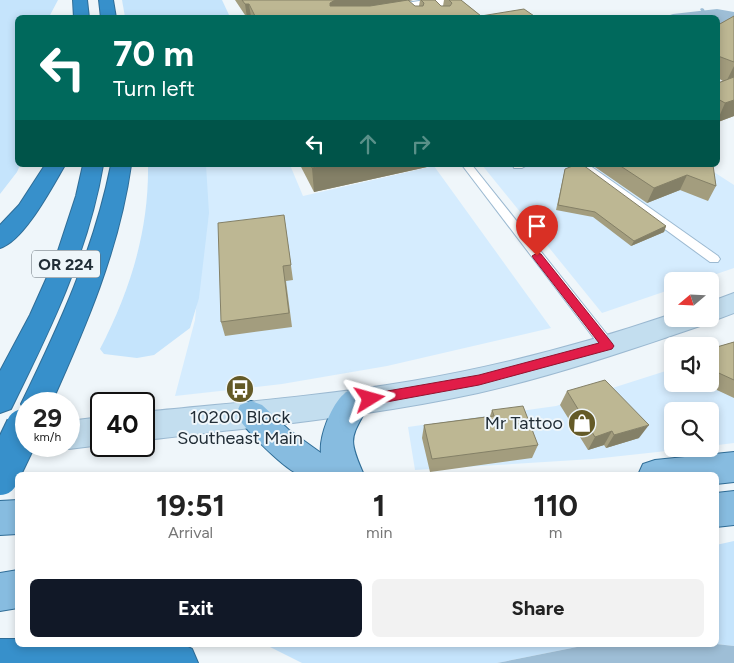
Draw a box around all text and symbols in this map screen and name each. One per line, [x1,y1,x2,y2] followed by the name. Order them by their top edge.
[113,33,194,75] text: 70 m
[30,35,95,100] icon: left
[113,75,195,102] text: Turn left
[301,130,329,158] icon: left
[354,130,382,158] icon: ahead
[407,130,435,158] icon: right
[516,205,558,256] pin
[523,212,551,240] icon: arrive
[32,250,100,278] road number: OR 224
[664,272,719,328] north arrow
[664,272,719,457] map controls
[664,337,719,392] button: sound
[343,372,395,424] position arrow
[225,374,255,404] bus stop icon: 10200 Block Southeast Main
[90,392,155,457] speed limit sign: 40
[664,402,719,457] button: search
[33,403,62,433] text: 29
[177,406,303,449] place label: 10200 Block Southeast Main
[567,408,597,438] shop icon: Mr Tattoo
[485,412,563,434] place label: Mr Tattoo
[34,430,61,444] text: km/h
[156,487,225,524] text: 19:51
[373,487,386,524] text: 1
[533,487,578,524] text: 110
[168,523,213,542] text: Arrival
[366,523,392,542] text: min
[549,523,562,542] text: m
[30,579,362,637] button: Exit
[372,579,704,637] button: Share

